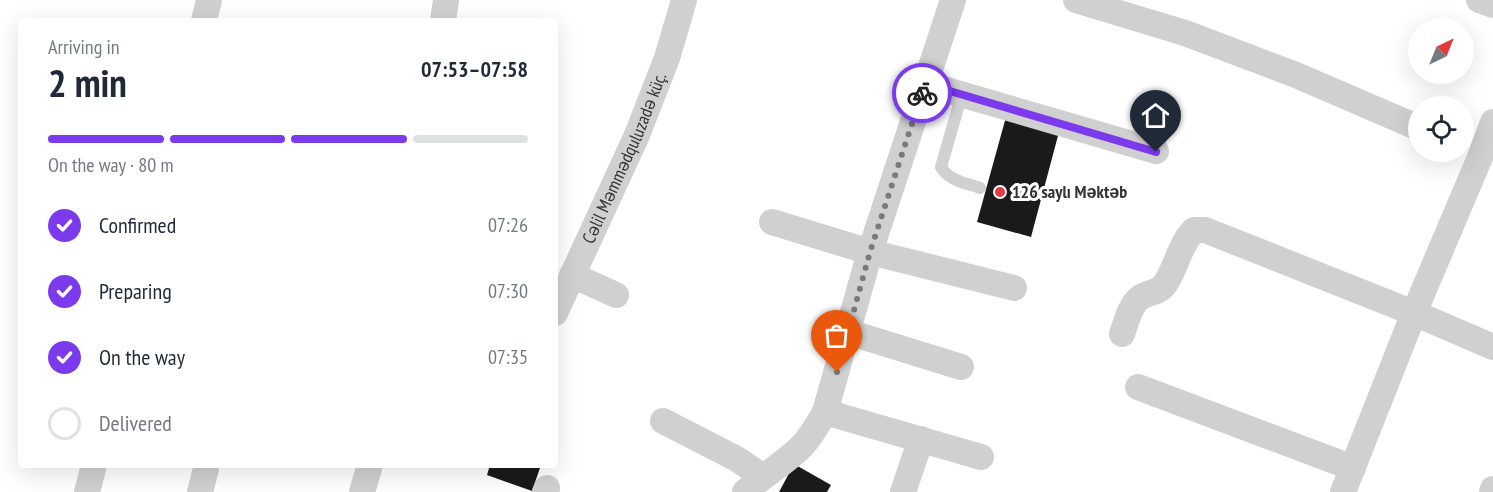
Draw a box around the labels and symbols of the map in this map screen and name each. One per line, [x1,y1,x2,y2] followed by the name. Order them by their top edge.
[1408,18,1474,84] north arrow
[892,63,952,123] courier
[577,69,671,247] street label: Cəlil Məmmədquluzadə küç.
[1130,90,1181,152] pin
[1012,180,1127,203] place label: 126 saylı Məktəb
[993,185,1007,199] marker: 126 saylı Məktəb
[811,310,862,372] pin

